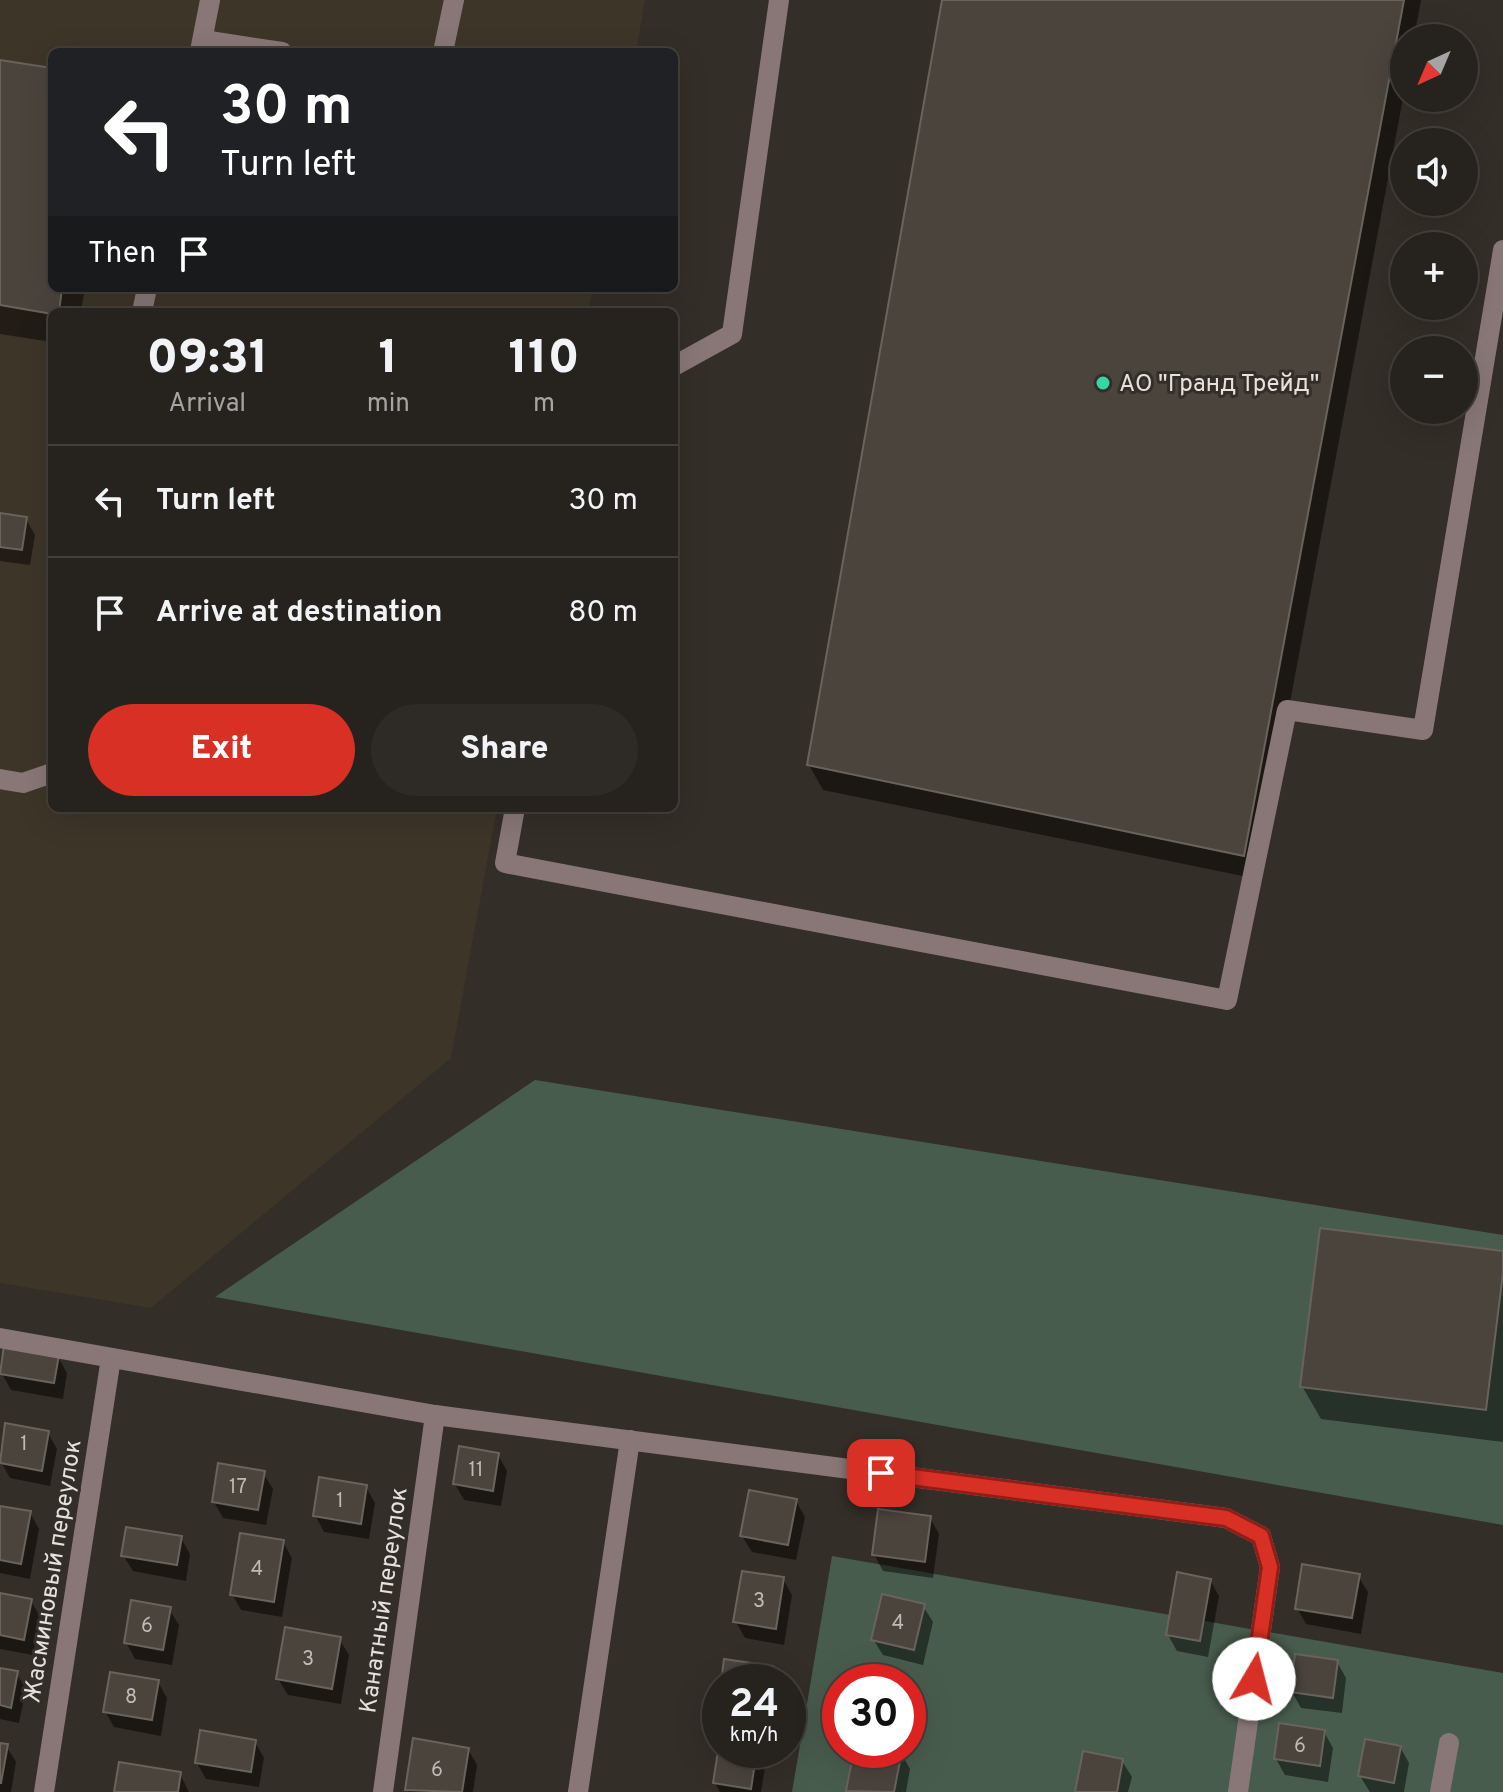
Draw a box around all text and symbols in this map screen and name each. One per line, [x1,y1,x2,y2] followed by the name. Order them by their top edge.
[1390,24,1478,112] north arrow
[1390,24,1478,424] map controls
[220,74,353,144] text: 30 m
[88,80,192,184] icon: left
[1390,128,1478,216] button: sound
[220,143,357,189] text: Turn left
[172,232,216,276] icon: arrive
[1390,232,1478,320] button: +
[88,236,156,273] text: Then
[146,330,268,390] text: 09:31
[379,330,398,390] text: 1
[508,330,580,390] text: 110
[1390,336,1478,424] button: −
[1119,370,1319,400] place label: АО "Гранд Трейд"
[1094,374,1112,392] marker: АО "Гранд Трейд"
[169,388,246,421] text: Arrival
[367,388,410,421] text: min
[533,388,555,421] text: m
[88,479,132,523] icon: left
[156,483,276,520] text: Turn left
[569,483,638,520] text: 30 m
[88,591,132,635] icon: arrive
[156,595,442,632] text: Arrive at destination
[568,595,638,632] text: 80 m
[88,704,355,796] button: Exit
[371,704,638,796] button: Share
[20,1432,28,1458] house number: 1
[18,1438,90,1705] street label: Жасминовый переулок
[847,1439,915,1507] pin
[859,1451,903,1495] icon: arrive
[469,1458,483,1484] house number: 11
[229,1475,247,1501] house number: 17
[354,1485,416,1715] street label: Канатный переулок
[336,1489,344,1515] house number: 1
[251,1557,263,1583] house number: 4
[753,1589,765,1615] house number: 3
[892,1611,904,1637] house number: 4
[141,1614,153,1640] house number: 6
[1212,1637,1296,1721] position arrow
[302,1647,314,1673] house number: 3
[822,1664,926,1768] speed limit sign: 30
[729,1681,779,1731] text: 24
[125,1685,137,1711] house number: 8
[730,1723,778,1749] text: km/h
[1294,1734,1306,1760] house number: 6
[431,1758,443,1784] house number: 6

